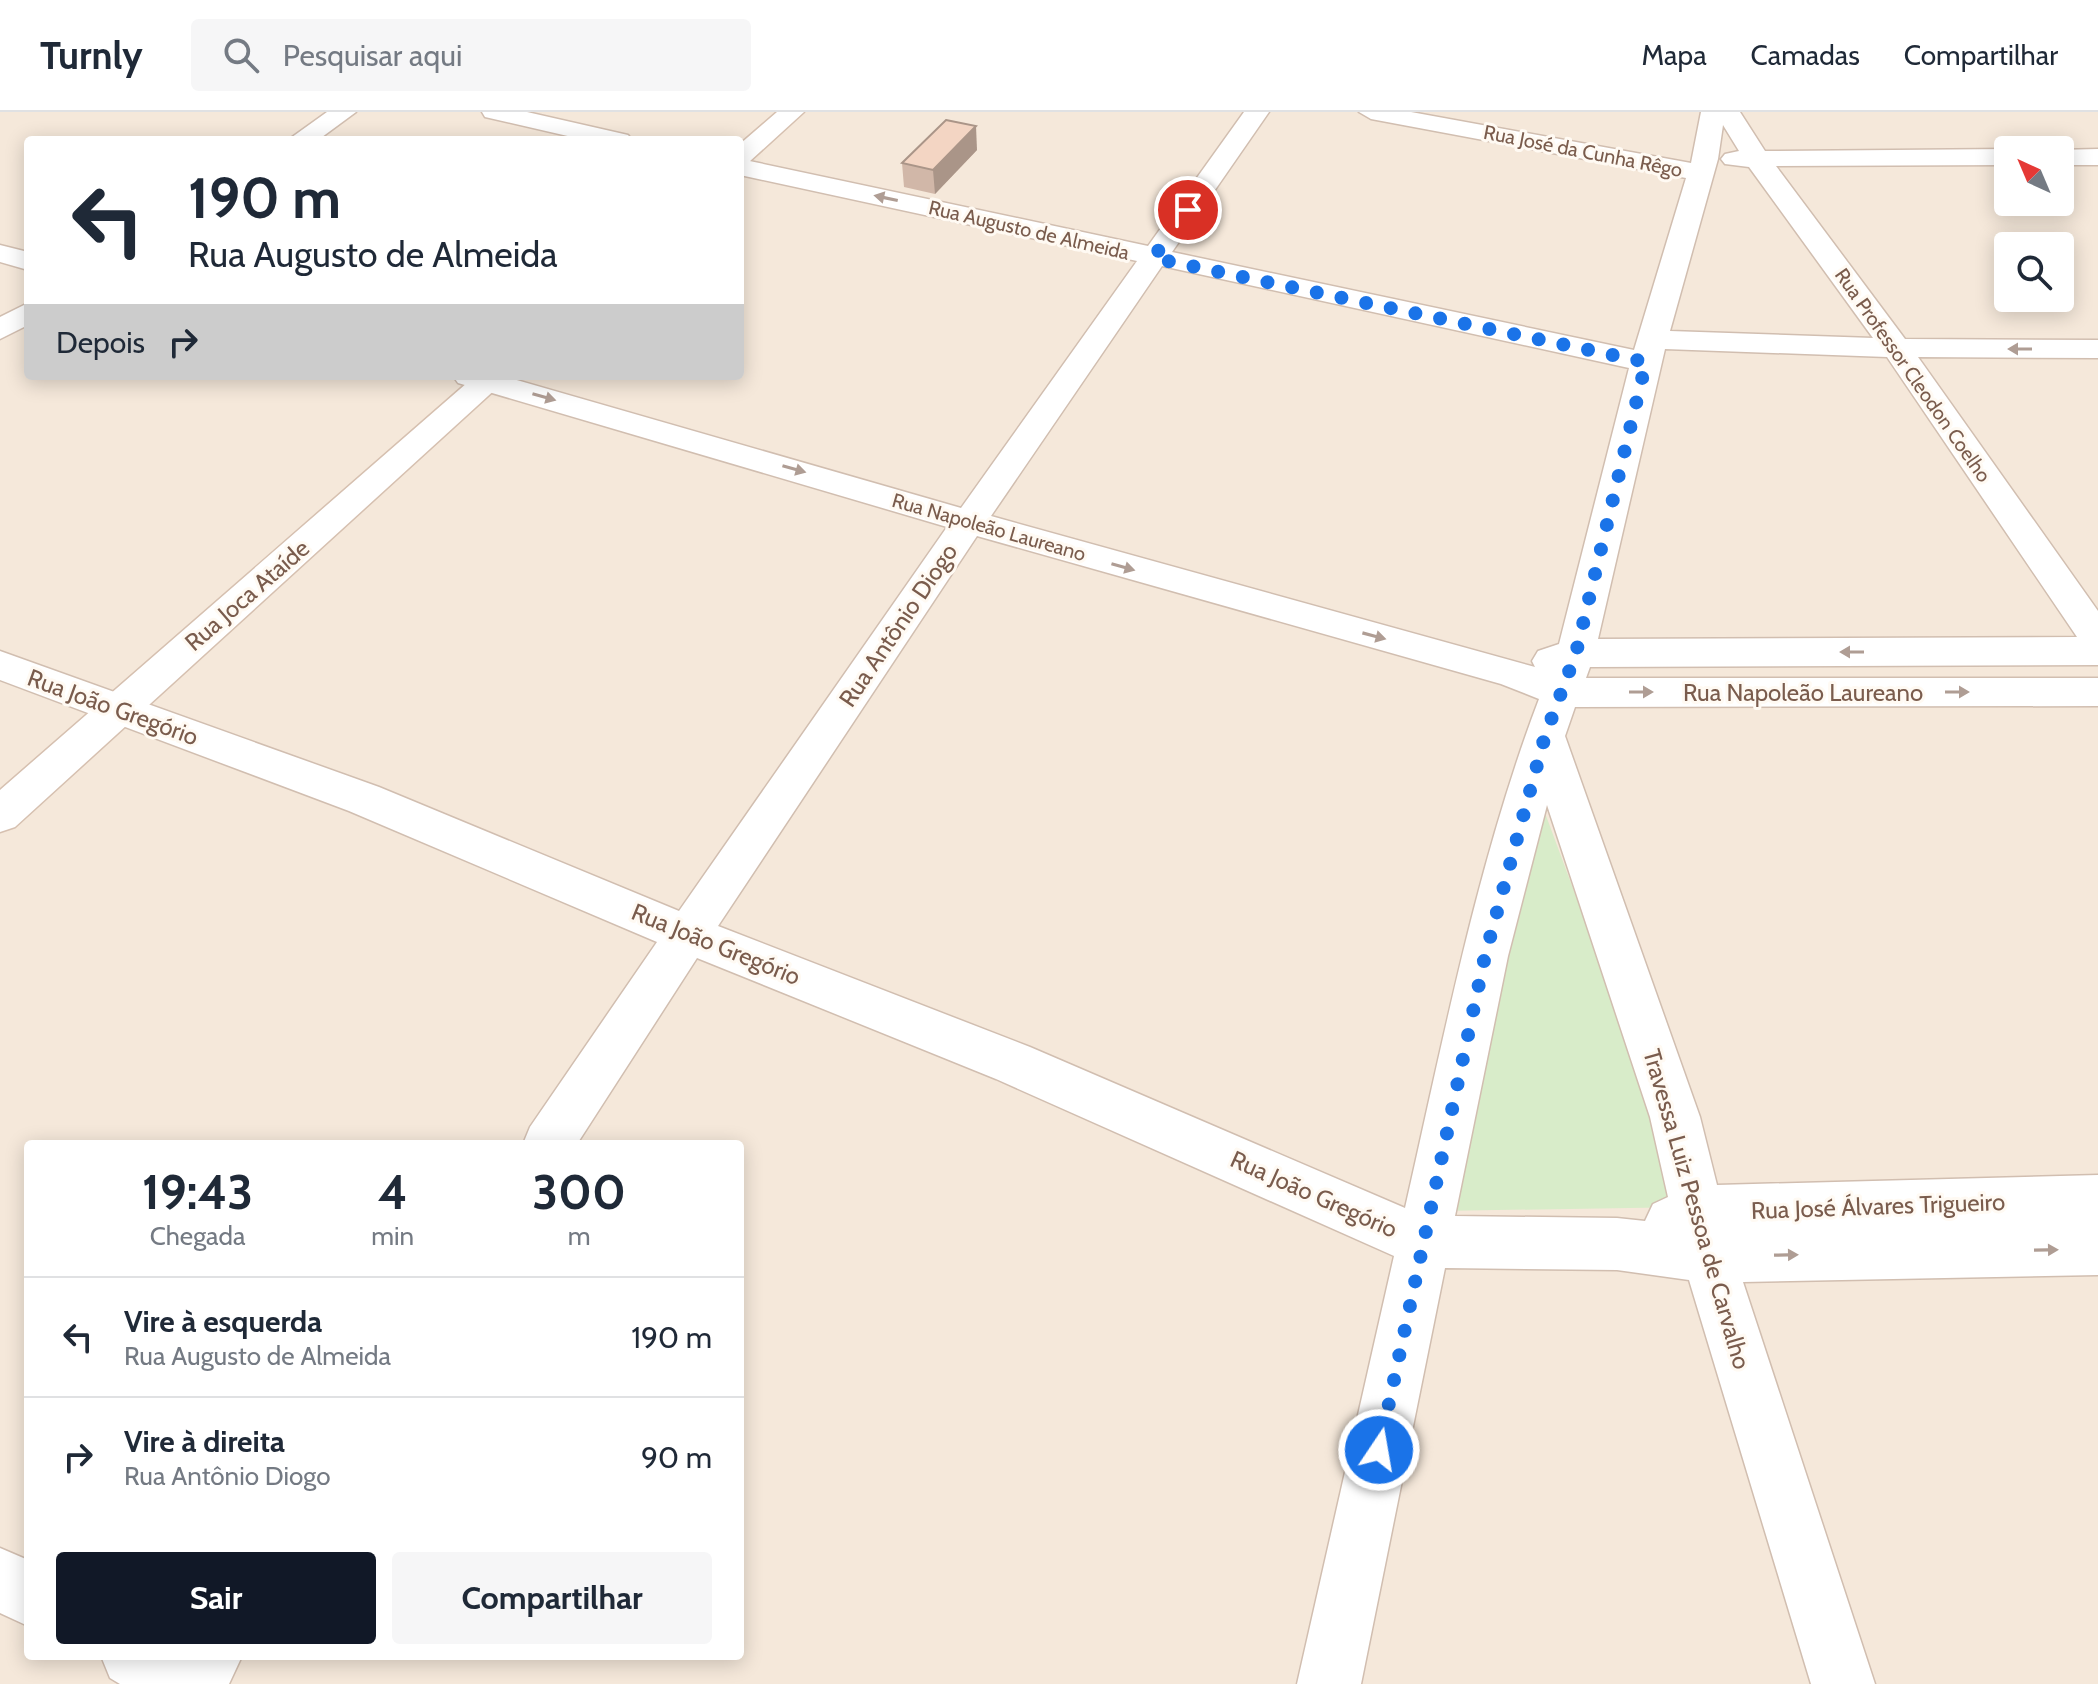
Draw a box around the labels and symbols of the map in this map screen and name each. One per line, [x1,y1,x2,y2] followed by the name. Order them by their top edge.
[1482,120,1684,182] street label: Rua José da Cunha Rêgo
[1994,136,2074,216] north arrow
[1154,176,1222,244] pin
[873,191,898,204] one-way arrow
[926,195,1132,265] street label: Rua Augusto de Almeida
[1830,263,1996,487] street label: Rua Professor Cleodon Coelho
[2007,342,2032,355] one-way arrow
[532,391,556,404] one-way arrow
[782,463,806,476] one-way arrow
[889,488,1089,566] street label: Rua Napoleão Laureano
[179,533,315,657] street label: Rua Joca Ataíde
[833,538,963,712] street label: Rua Antônio Diogo
[1112,561,1136,574] one-way arrow
[1361,631,1386,643] one-way arrow
[1839,646,1864,658] one-way arrow
[24,663,202,751] street label: Rua João Gregório
[1683,678,1923,707] street label: Rua Napoleão Laureano
[1629,686,1654,698] one-way arrow
[1945,686,1970,698] one-way arrow
[627,897,805,991] street label: Rua João Gregório
[1637,1046,1757,1372] street label: Travessa Luiz Pessoa de Carvalho
[1226,1144,1402,1244] street label: Rua João Gregório
[1750,1187,2006,1225] street label: Rua José Álvares Trigueiro
[2034,1244,2059,1256] one-way arrow
[1774,1249,1799,1261] one-way arrow
[1337,1408,1421,1492] position arrow

